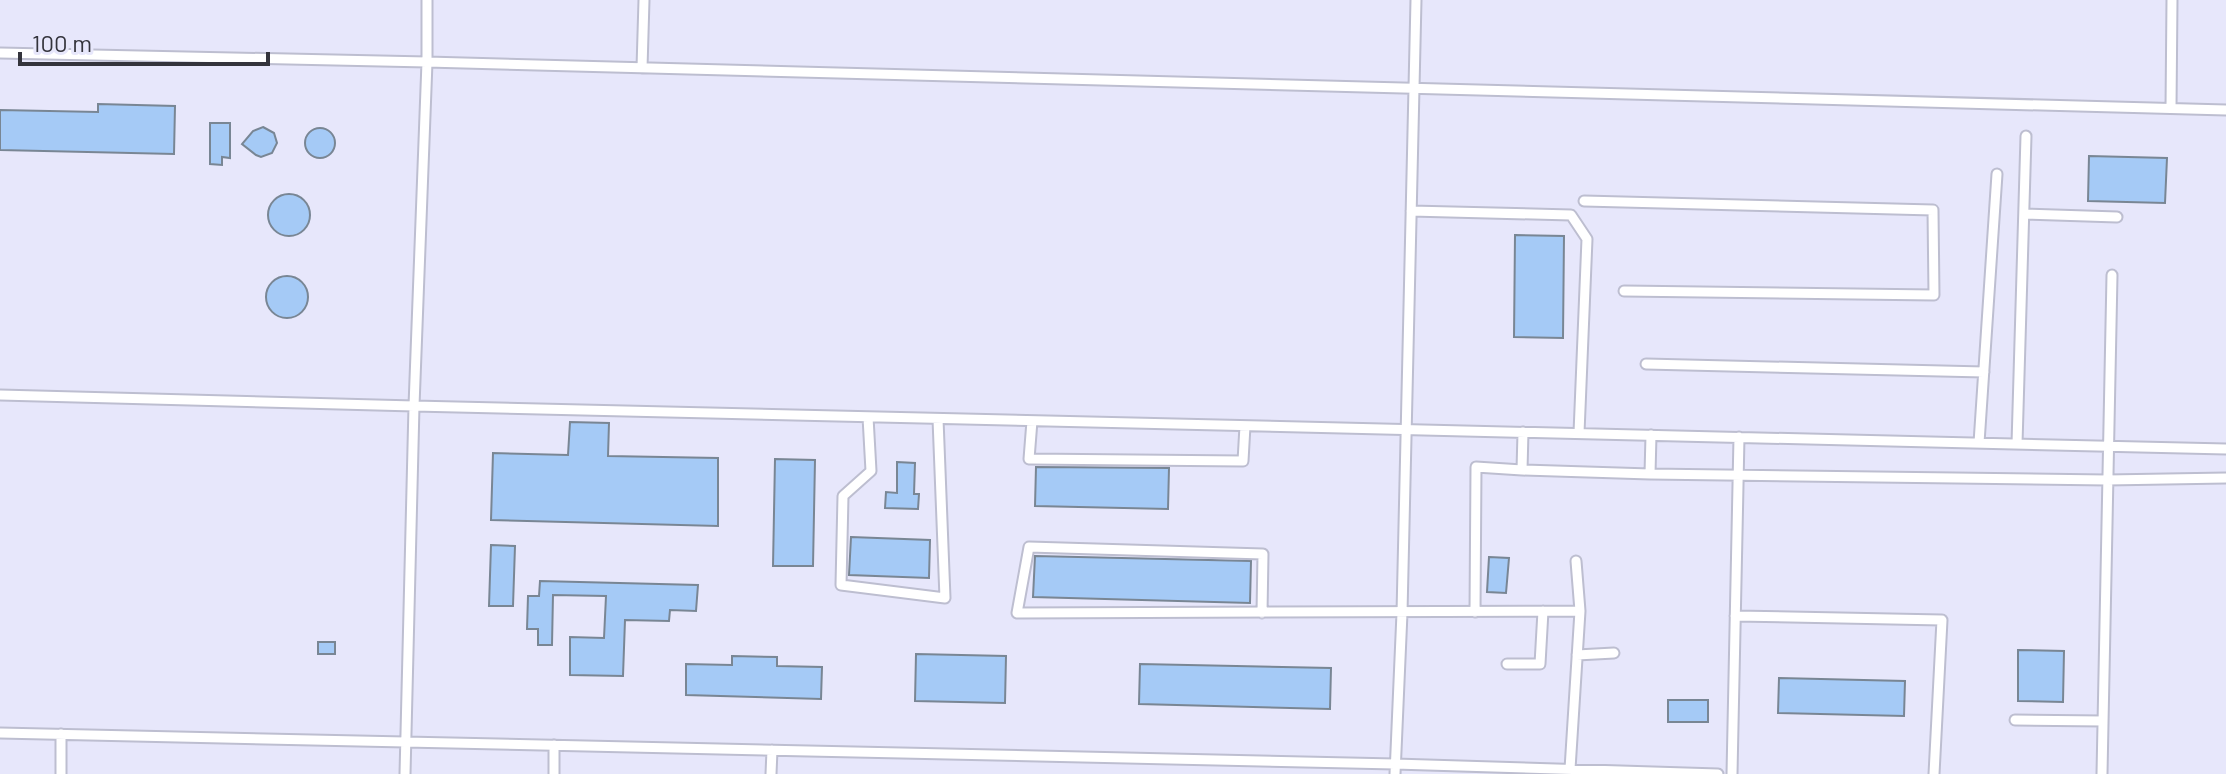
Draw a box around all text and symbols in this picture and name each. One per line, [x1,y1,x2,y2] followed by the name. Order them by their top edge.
[20,16,268,66] scale bar
[32,28,92,57] text: 100 m

